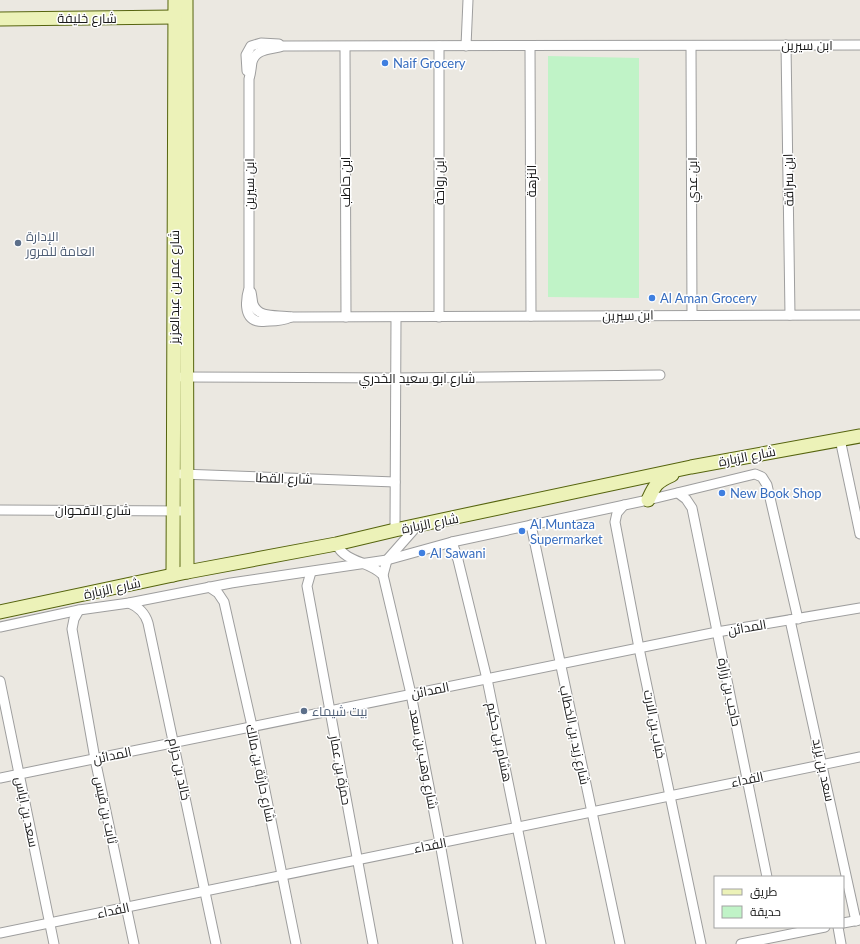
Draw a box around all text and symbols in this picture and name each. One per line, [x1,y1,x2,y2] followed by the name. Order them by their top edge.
[57,10,117,27] street label: شارع خليفة
[781,37,833,53] street label: ابن سيرين
[393,55,466,71] place label: Naif Grocery
[380,58,390,68] marker: Naif Grocery
[780,154,796,206] street label: ابن سراقة
[337,157,353,207] street label: ابن حاطب
[431,157,447,205] street label: ابن رواحة
[684,157,703,203] street label: ابن عدي
[241,158,257,210] street label: ابن سيرين
[523,165,539,197] street label: النزهة
[25,228,95,259] place label: الإدارة العامة للمرور
[166,230,183,345] street label: شارع عمر بن عبدالعزيز
[13,238,23,248] marker: الإدارة العامة للمرور
[660,290,757,306] place label: Al Aman Grocery
[647,293,657,303] marker: Al Aman Grocery
[602,307,654,323] street label: ابن سيرين
[359,370,475,389] street label: شارع ابو سعيد الخدري
[717,443,777,470] street label: شارع الزبارة
[255,469,313,488] street label: شارع القطا
[730,485,822,501] place label: New Book Shop
[717,488,727,498] marker: New Book Shop
[55,502,131,519] street label: شارع الاقحوان
[400,510,460,537] street label: شارع الزبارة
[530,516,603,547] place label: Al Muntaza Supermarket
[517,526,527,536] marker: Al Muntaza Supermarket
[430,545,486,561] place label: Al Sawani
[417,548,427,558] marker: Al Sawani
[82,574,142,603] street label: شارع الزبارة
[726,616,768,638] street label: المدائن
[715,656,745,728] street label: حاجب بن زرارة
[409,678,451,702] street label: المدائن
[556,684,593,786] street label: شارع زيد بن الخطاب
[640,688,670,760] street label: خباب بن الارت
[482,701,516,784] street label: هشام بن حكيم
[312,703,368,719] place label: بيت شيماء
[299,706,309,716] marker: بيت شيماء
[405,708,442,811] street label: شارع وهب بن سعد
[242,723,279,824] street label: شارع حارثة بن مالك
[327,733,355,806] street label: حمزة بن عمار
[164,736,194,802] street label: خالد بن حزام
[810,737,838,803] street label: سعد بن يزيد
[91,743,133,767] street label: المدائن
[729,768,765,790] street label: الفداء
[12,775,42,849] street label: سعد بن اياس
[91,775,121,846] street label: ثابت بن قيس
[412,834,448,856] street label: الفداء
[714,876,844,928] legend
[750,884,778,899] text: طريق
[95,899,131,921] street label: الفداء
[750,904,781,919] text: حديقة

